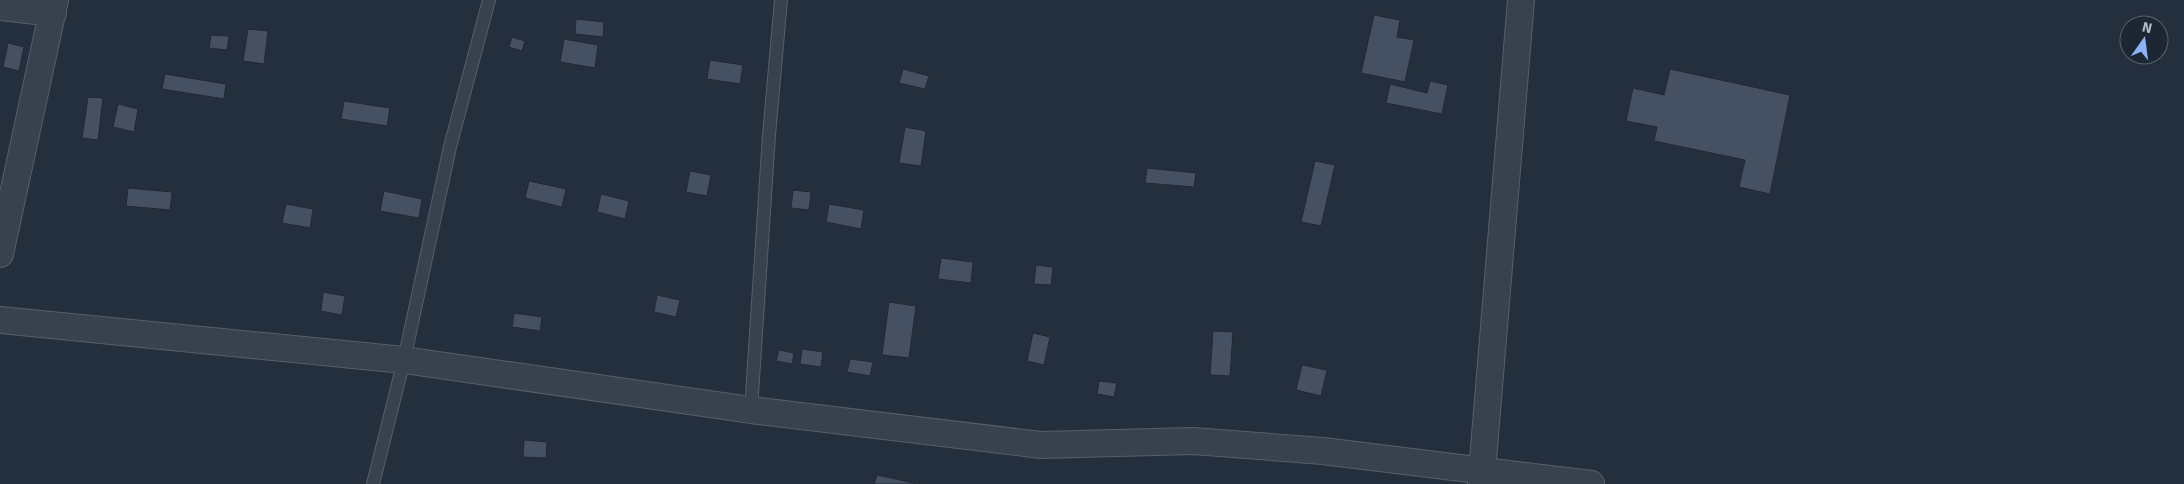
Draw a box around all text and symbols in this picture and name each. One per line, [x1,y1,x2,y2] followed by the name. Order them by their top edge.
[2119,15,2169,65] north arrow
[2140,18,2154,37] text: N

